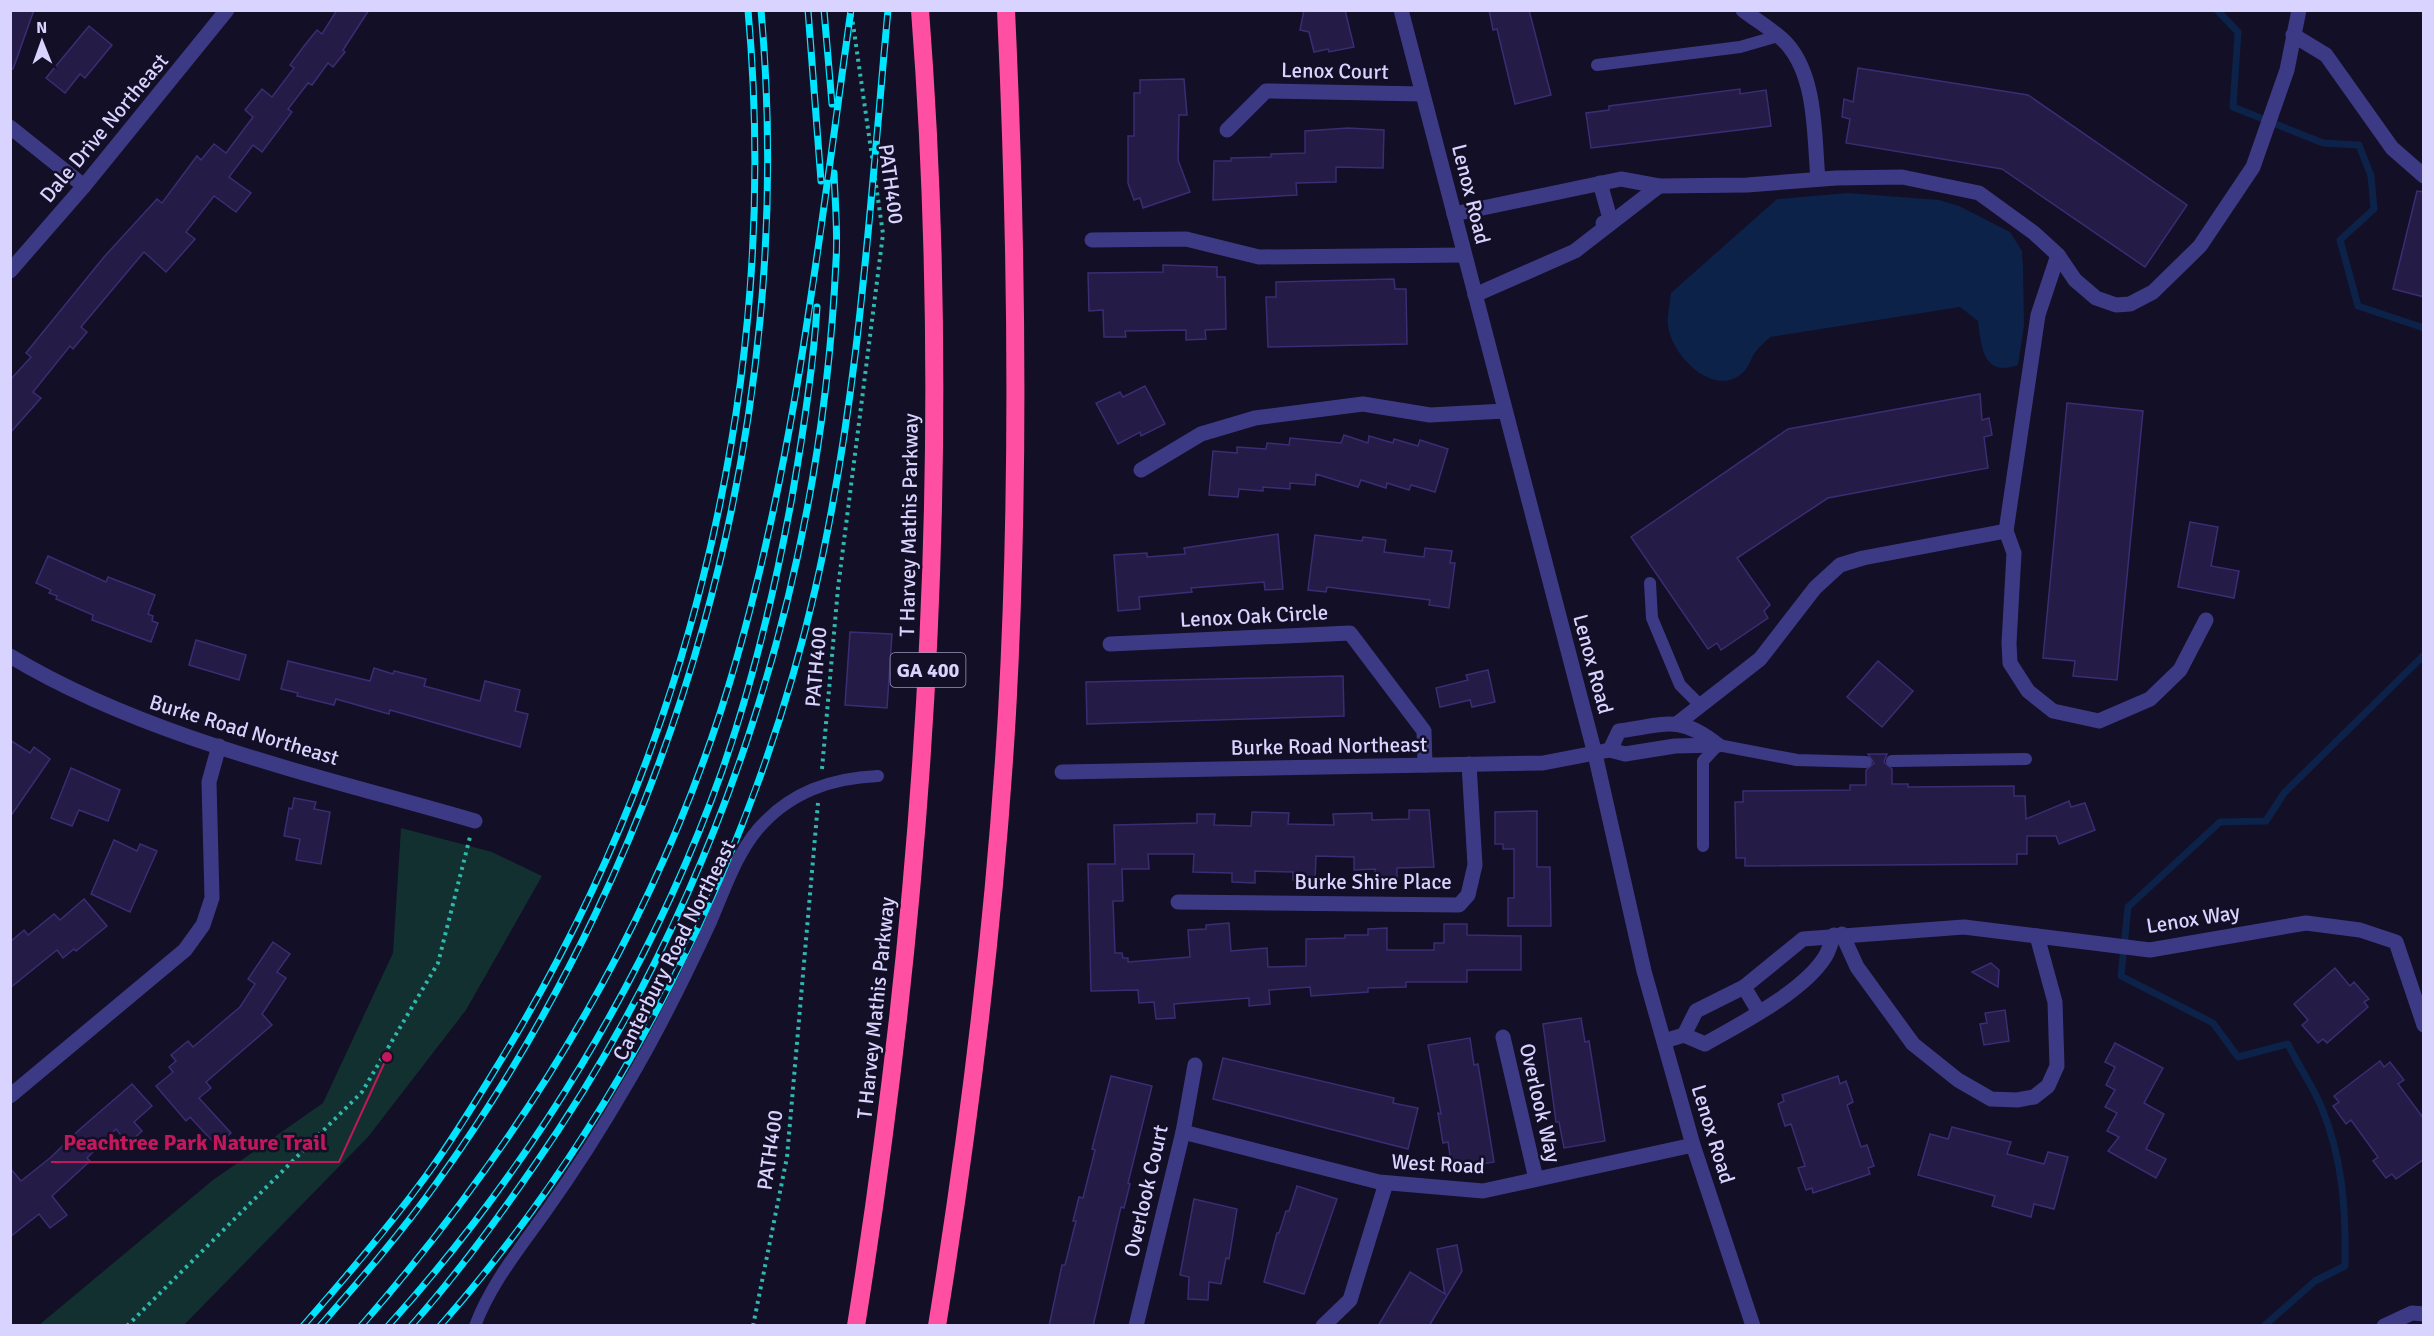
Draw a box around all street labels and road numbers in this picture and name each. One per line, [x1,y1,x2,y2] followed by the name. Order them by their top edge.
[34,48,174,208] street label: Dale Drive Northeast
[1281,57,1389,85] street label: Lenox Court
[1446,141,1496,247] street label: Lenox Road
[873,142,909,226] street label: PATH400
[894,413,924,637] street label: T Harvey Mathis Parkway
[1179,599,1329,633] street label: Lenox Oak Circle
[1567,611,1619,717] street label: Lenox Road
[800,626,832,708] street label: PATH400
[890,653,966,687] road number: GA 400
[146,689,342,771] street label: Burke Road Northeast
[1230,731,1428,761] street label: Burke Road Northeast
[607,835,741,1065] street label: Canterbury Road Northeast
[1294,869,1452,895] street label: Burke Shire Place
[851,895,901,1120] street label: T Harvey Mathis Parkway
[2144,899,2242,939] street label: Lenox Way
[1514,1041,1566,1165] street label: Overlook Way
[1686,1081,1740,1187] street label: Lenox Road
[752,1108,788,1192] street label: PATH400
[1118,1122,1174,1260] street label: Overlook Court
[1391,1149,1485,1179] street label: West Road

